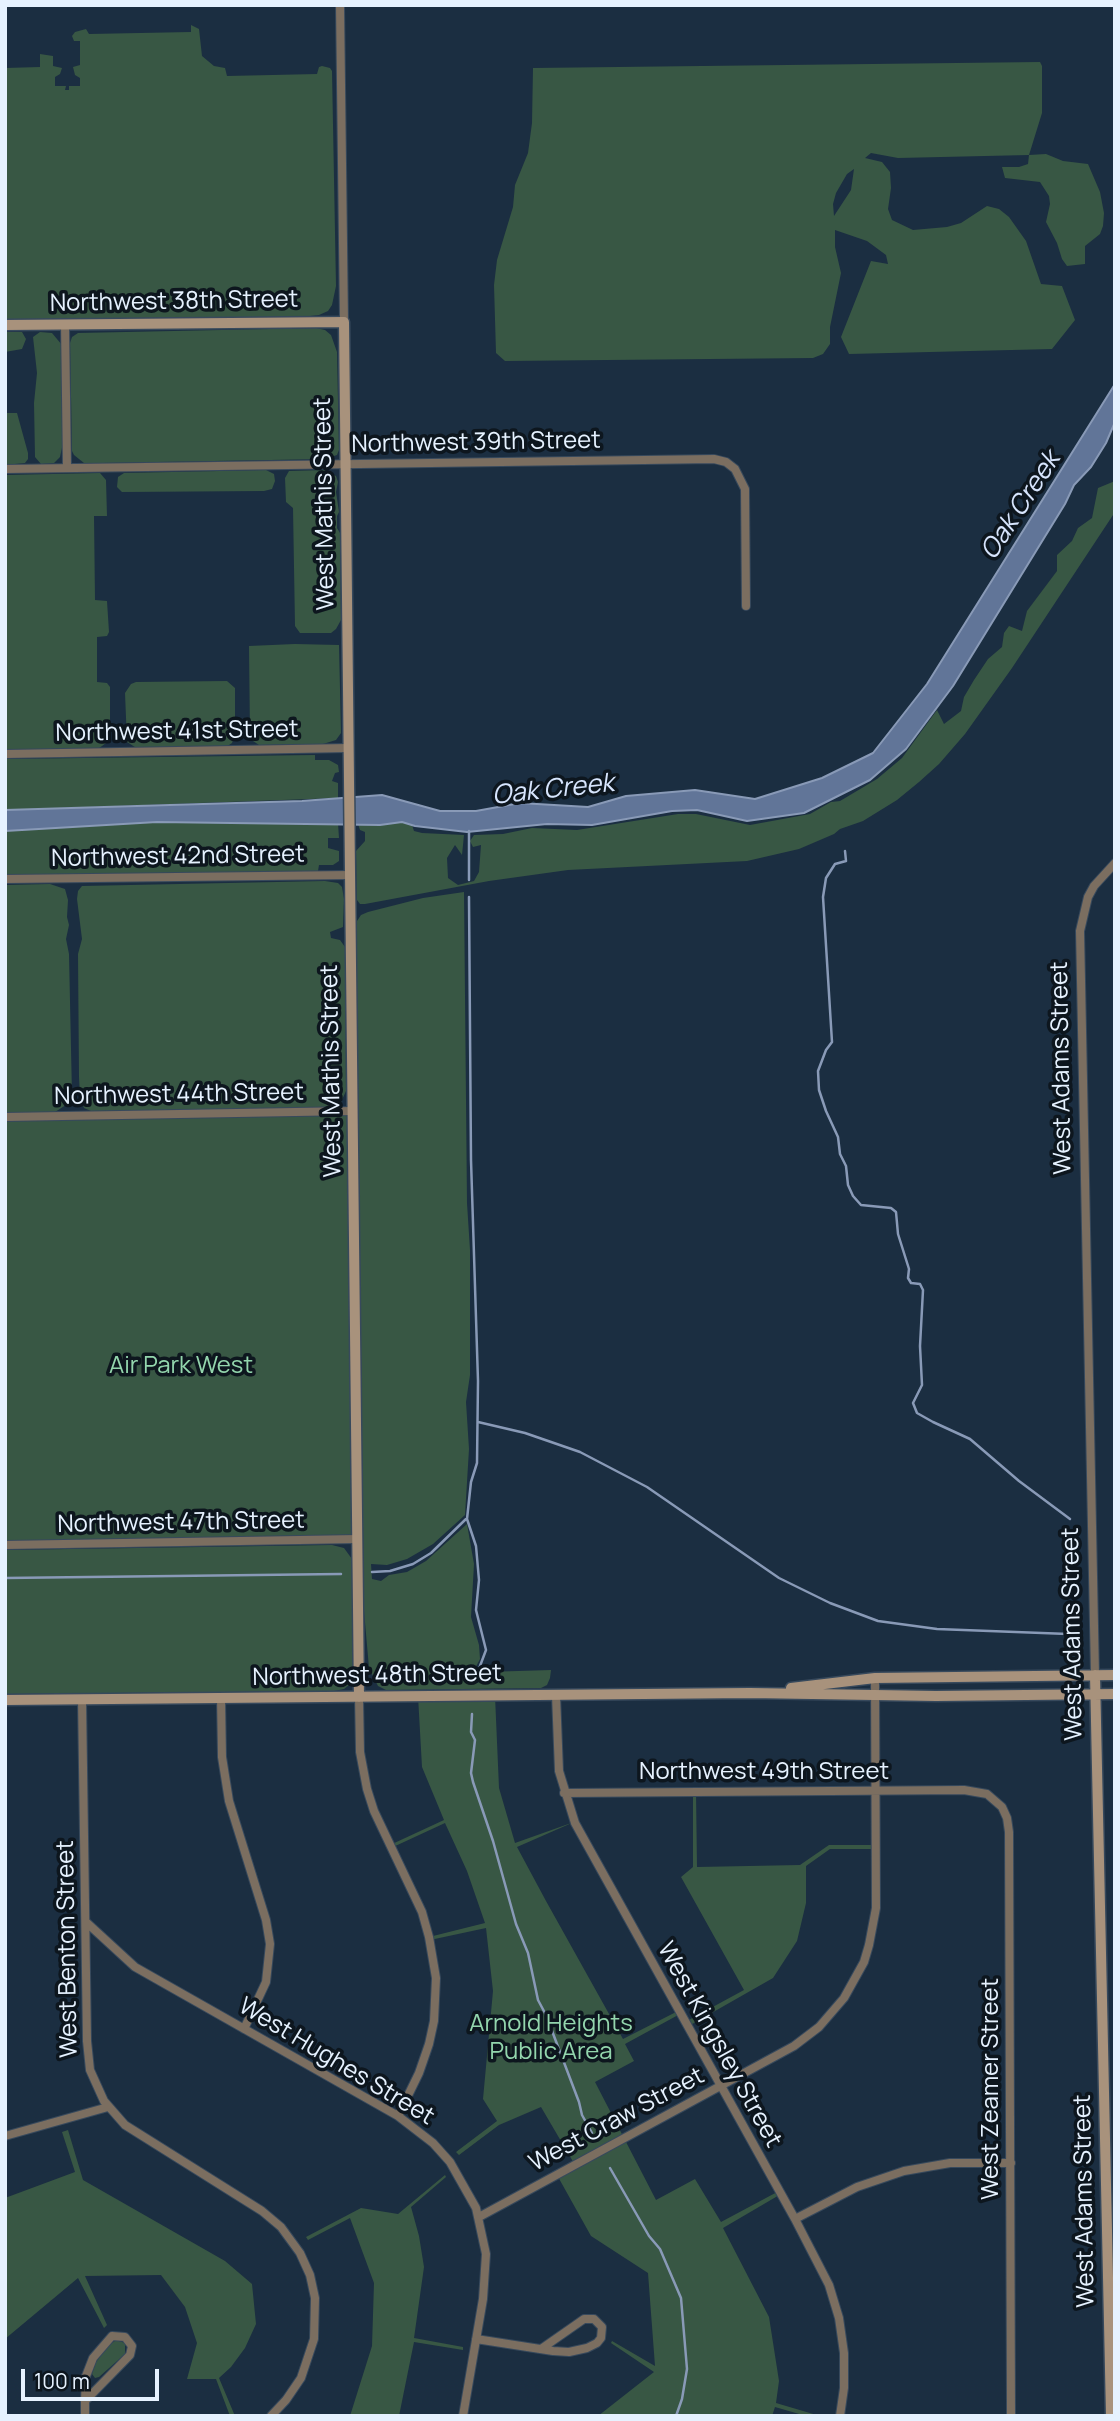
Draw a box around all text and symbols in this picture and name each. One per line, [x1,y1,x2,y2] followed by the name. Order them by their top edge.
[50,285,298,319] street label: Northwest 38th Street
[309,397,341,611] street label: West Mathis Street
[351,426,601,460] street label: Northwest 39th Street
[975,446,1067,566] water label: Oak Creek
[55,715,299,749] street label: Northwest 41st Street
[491,768,615,812] water label: Oak Creek
[51,840,305,874] street label: Northwest 42nd Street
[1046,961,1078,1175] street label: West Adams Street
[316,964,348,1178] street label: West Mathis Street
[54,1078,304,1112] street label: Northwest 44th Street
[109,1352,253,1380] park label: Air Park West
[57,1506,305,1540] street label: Northwest 47th Street
[1057,1527,1089,1741] street label: West Adams Street
[252,1659,502,1693] street label: Northwest 48th Street
[639,1758,889,1786] street label: Northwest 49th Street
[52,1840,84,2058] street label: West Benton Street
[651,1937,787,2153] street label: West Kingsley Street
[977,1978,1005,2200] street label: West Zeamer Street
[233,1992,439,2132] street label: West Hughes Street
[469,2010,633,2066] park label: Arnold Heights Public Area
[525,2062,709,2178] street label: West Craw Street
[1069,2094,1101,2308] street label: West Adams Street
[24,2354,163,2398] scale bar
[34,2367,90,2395] text: 100 m

